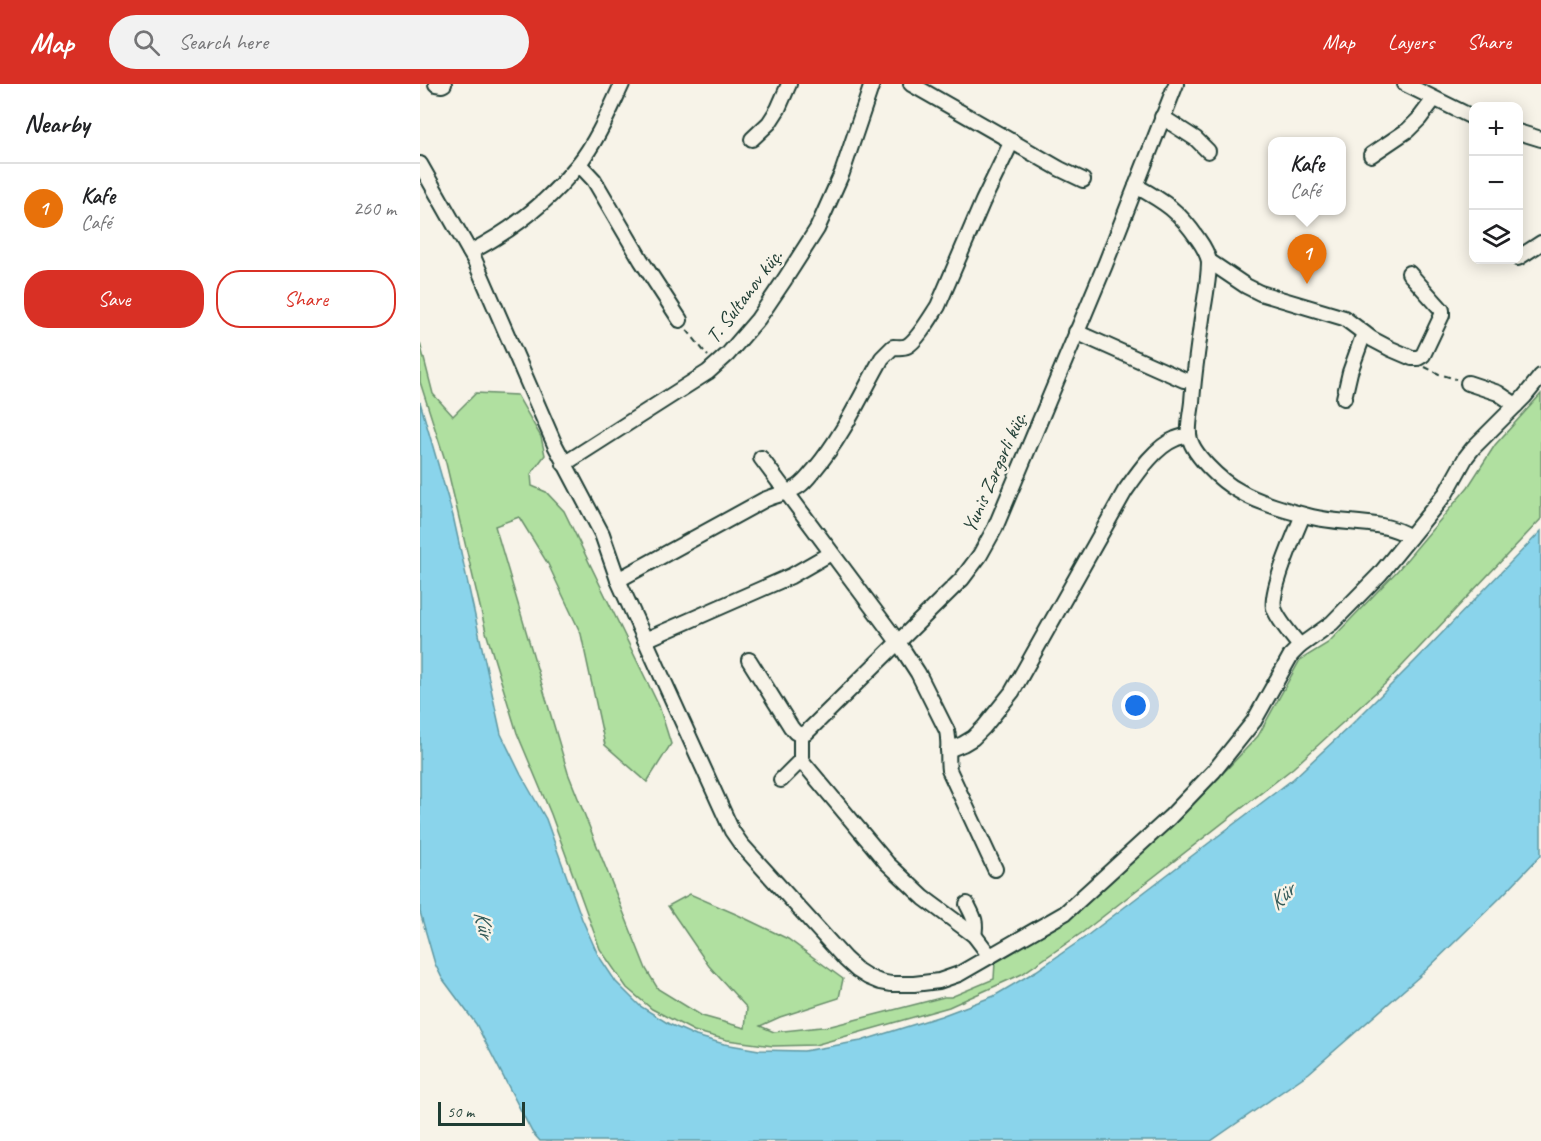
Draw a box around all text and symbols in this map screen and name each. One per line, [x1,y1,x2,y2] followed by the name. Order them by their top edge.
[109,15,529,69] search box
[30,25,73,60] text: Map
[130,26,163,59] icon: search
[178,28,268,56] text: Search here
[1322,29,1355,55] text: Map
[1388,29,1434,55] text: Layers
[1467,29,1511,55] text: Share
[1469,102,1523,264] map controls
[1469,102,1523,156] button: +
[24,107,89,140] text: Nearby
[1268,137,1346,215] popup
[1290,150,1324,178] text: Kafe
[1469,156,1523,210] button: −
[1290,178,1320,203] text: Café
[81,182,115,210] text: Kafe
[39,196,48,221] text: 1
[353,196,396,221] text: 260 m
[81,210,112,235] text: Café
[1469,210,1523,264] button: layers
[1288,234,1326,284] pin: 1
[700,243,788,348] street label: T. Sultanov küç.
[24,270,204,328] button: Save
[216,270,396,328] button: Share
[956,407,1033,536] street label: Yunis Zərgərli küç.
[1121,691,1150,720] your location
[1262,874,1304,916] water label: Kür
[467,908,502,945] water label: Kür
[438,1099,525,1126] scale bar
[447,1102,474,1122] text: 50 m

